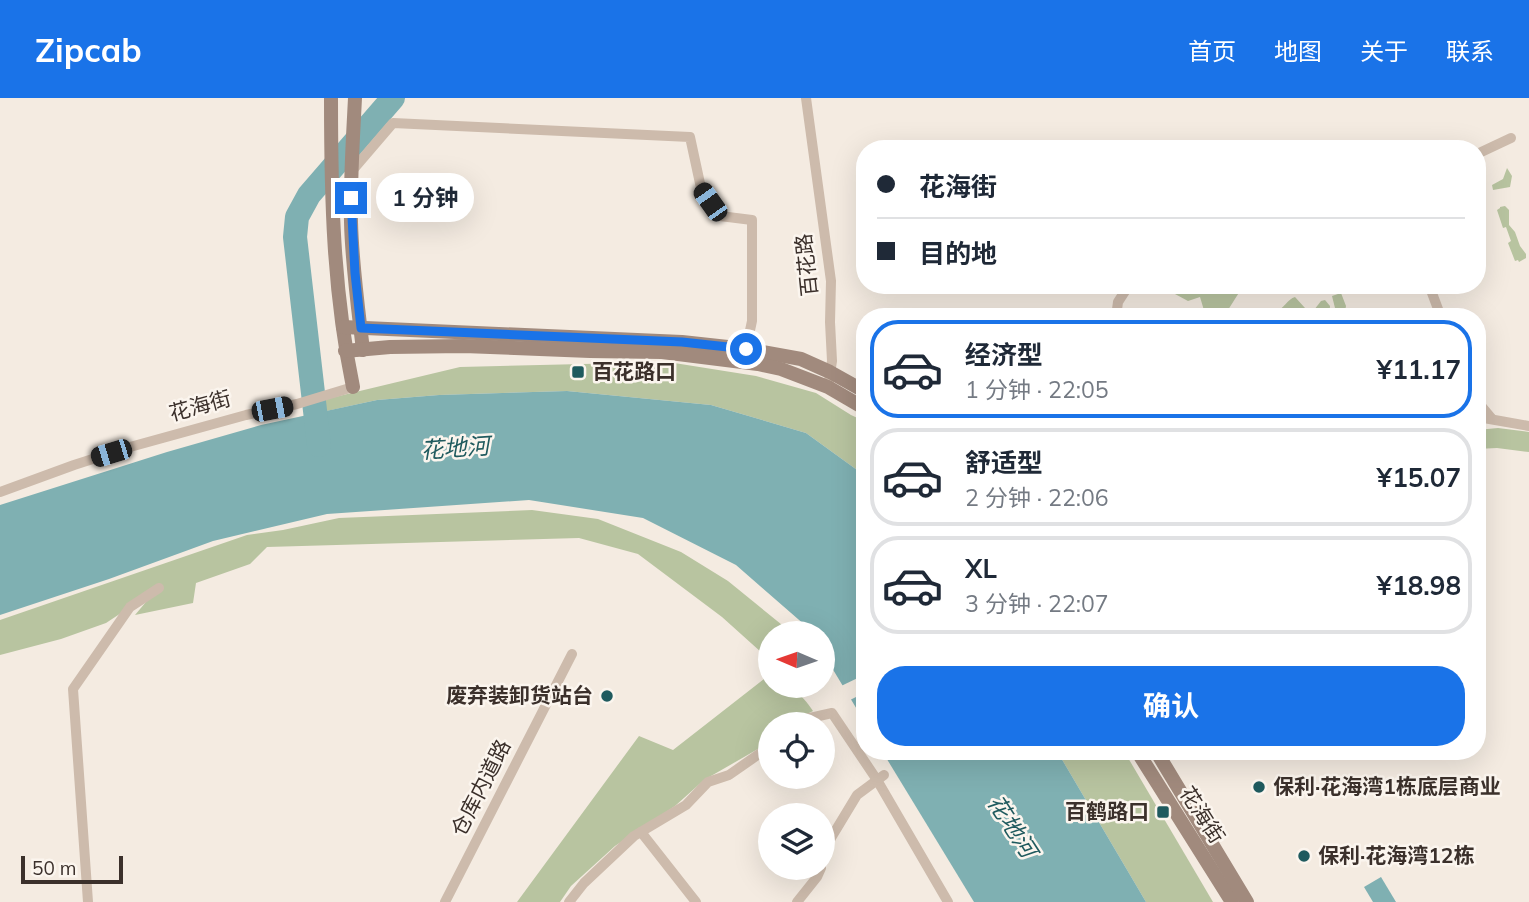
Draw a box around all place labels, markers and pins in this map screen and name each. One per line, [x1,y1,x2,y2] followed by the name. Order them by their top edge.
[592,358,676,384] place label: 百花路口
[570,364,586,380] marker: 百花路口
[446,682,593,708] place label: 废弃装卸货站台
[599,688,615,704] marker: 废弃装卸货站台
[1273,773,1501,799] place label: 保利·花海湾1栋底层商业
[1251,779,1267,795] marker: 保利·花海湾1栋底层商业
[1065,798,1149,824] place label: 百鹤路口
[1155,804,1171,820] marker: 百鹤路口
[1318,842,1474,868] place label: 保利·花海湾12栋
[1296,848,1312,864] marker: 保利·花海湾12栋

